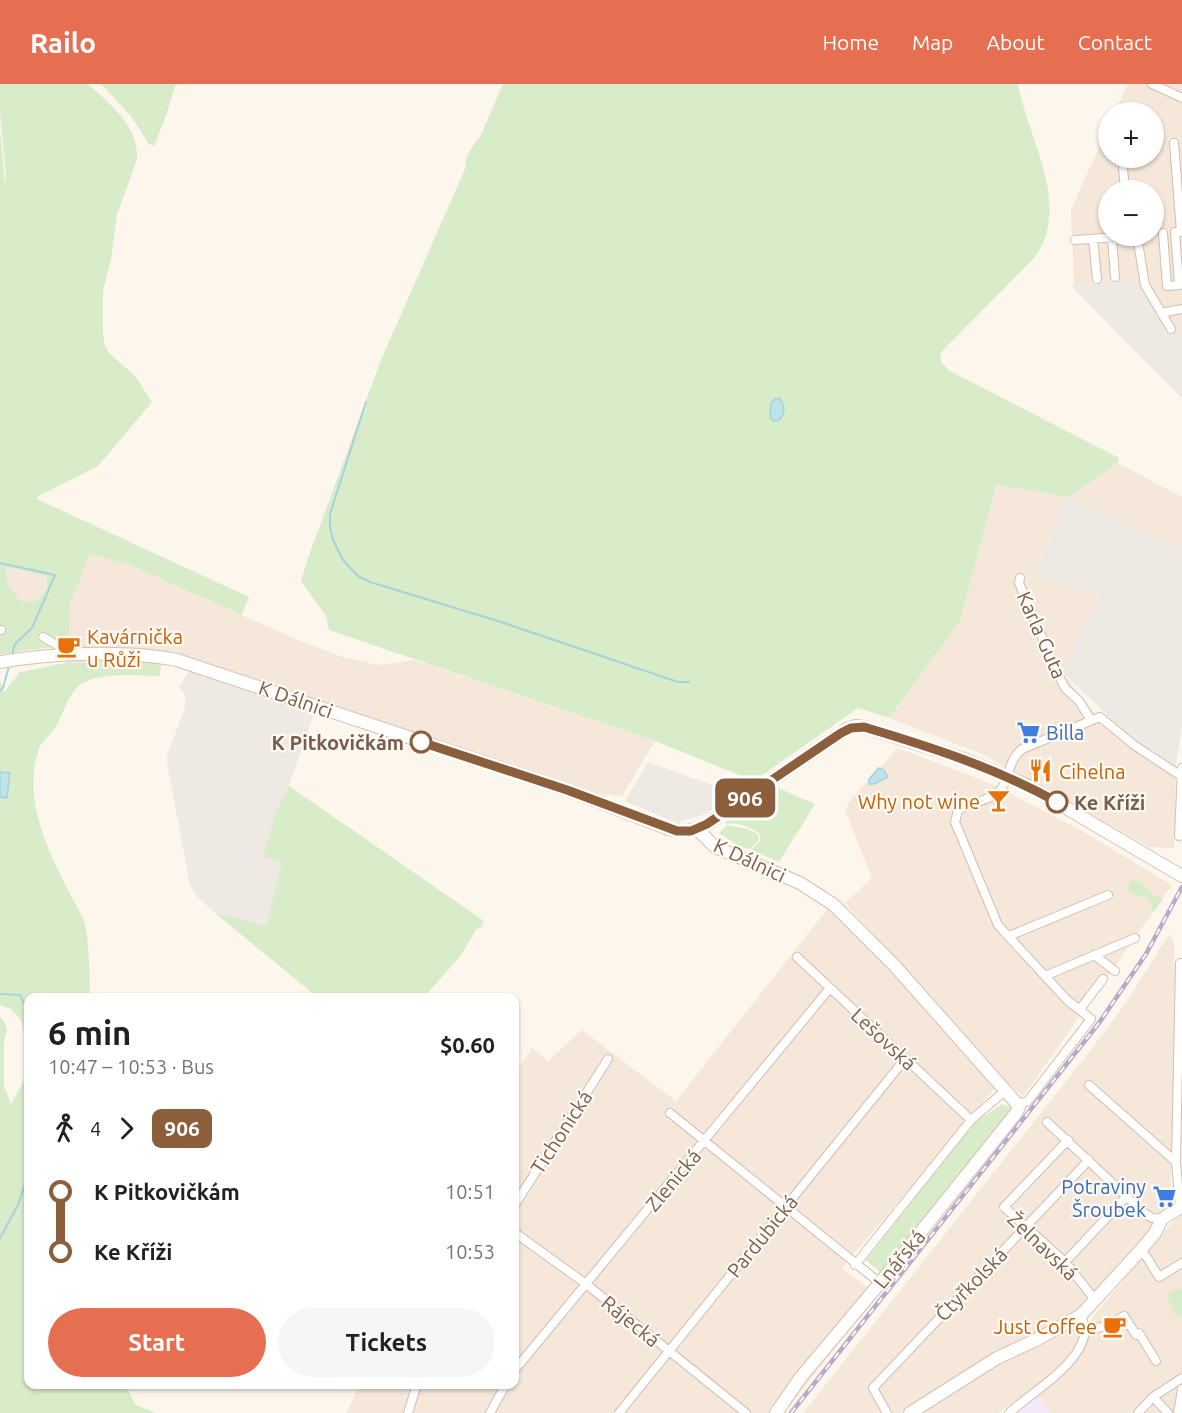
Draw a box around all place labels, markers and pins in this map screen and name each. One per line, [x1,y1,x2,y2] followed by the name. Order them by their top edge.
[87,625,183,671] place label: Kavárnička u Růži
[56,634,82,660] cafe icon: Kavárnička u Růži
[1015,719,1041,745] supermarket icon: Billa
[1046,721,1084,744] place label: Billa
[271,731,404,754] place label: K Pitkovičkám
[410,731,432,753] marker: K Pitkovičkám
[1028,758,1054,784] restaurant icon: Cihelna
[1059,760,1126,783] place label: Cihelna
[985,788,1011,814] bar icon: Why not wine
[858,790,980,813] place label: Why not wine
[1046,791,1068,813] marker: Ke Kříži
[1074,791,1145,814] place label: Ke Kříži
[1061,1175,1146,1221] place label: Potraviny Šroubek
[1151,1184,1177,1210] supermarket icon: Potraviny Šroubek
[1102,1313,1128,1339] cafe icon: Just Coffee
[993,1315,1097,1338] place label: Just Coffee

